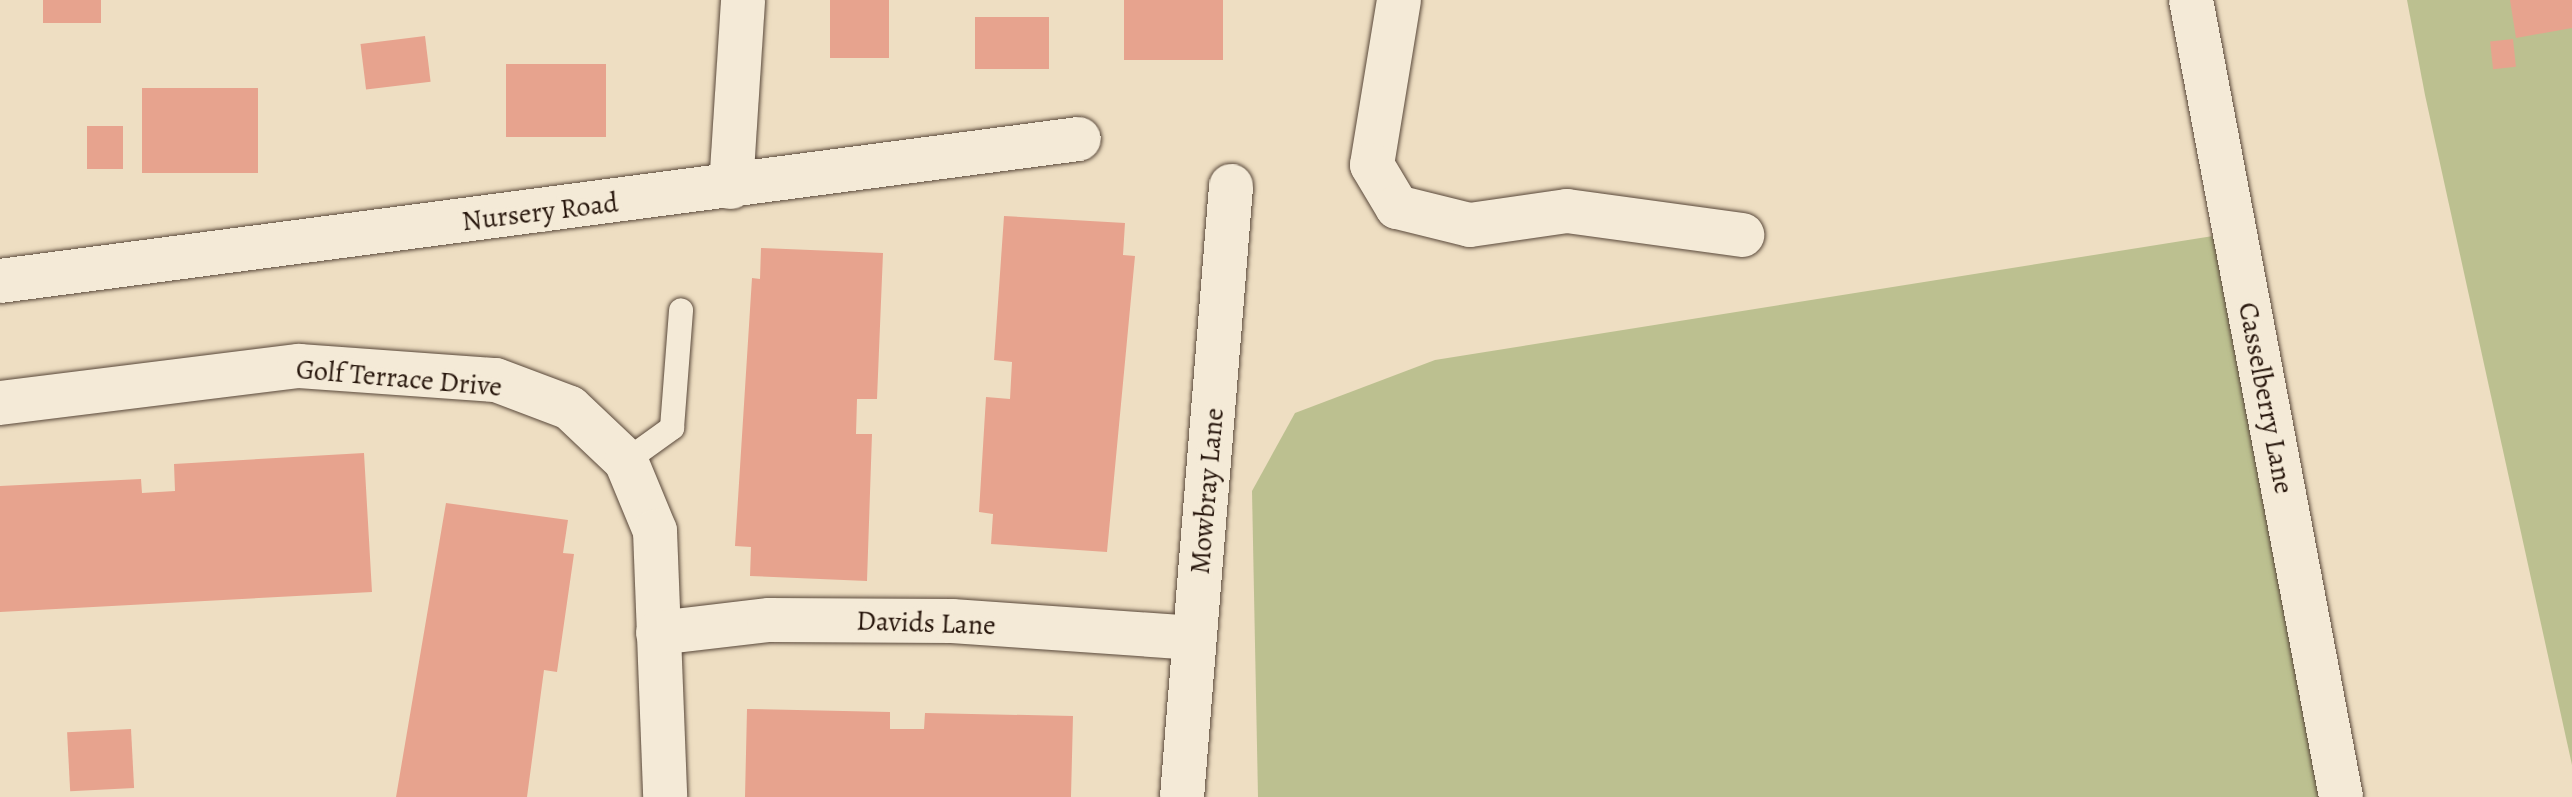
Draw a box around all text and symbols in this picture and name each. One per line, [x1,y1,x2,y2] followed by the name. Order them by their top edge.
[460,186,620,238] street label: Nursery Road
[2231,299,2301,497] street label: Casselberry Lane
[295,352,503,404] street label: Golf Terrace Drive
[1183,406,1231,576] street label: Mowbray Lane
[856,604,996,642] street label: Davids Lane

